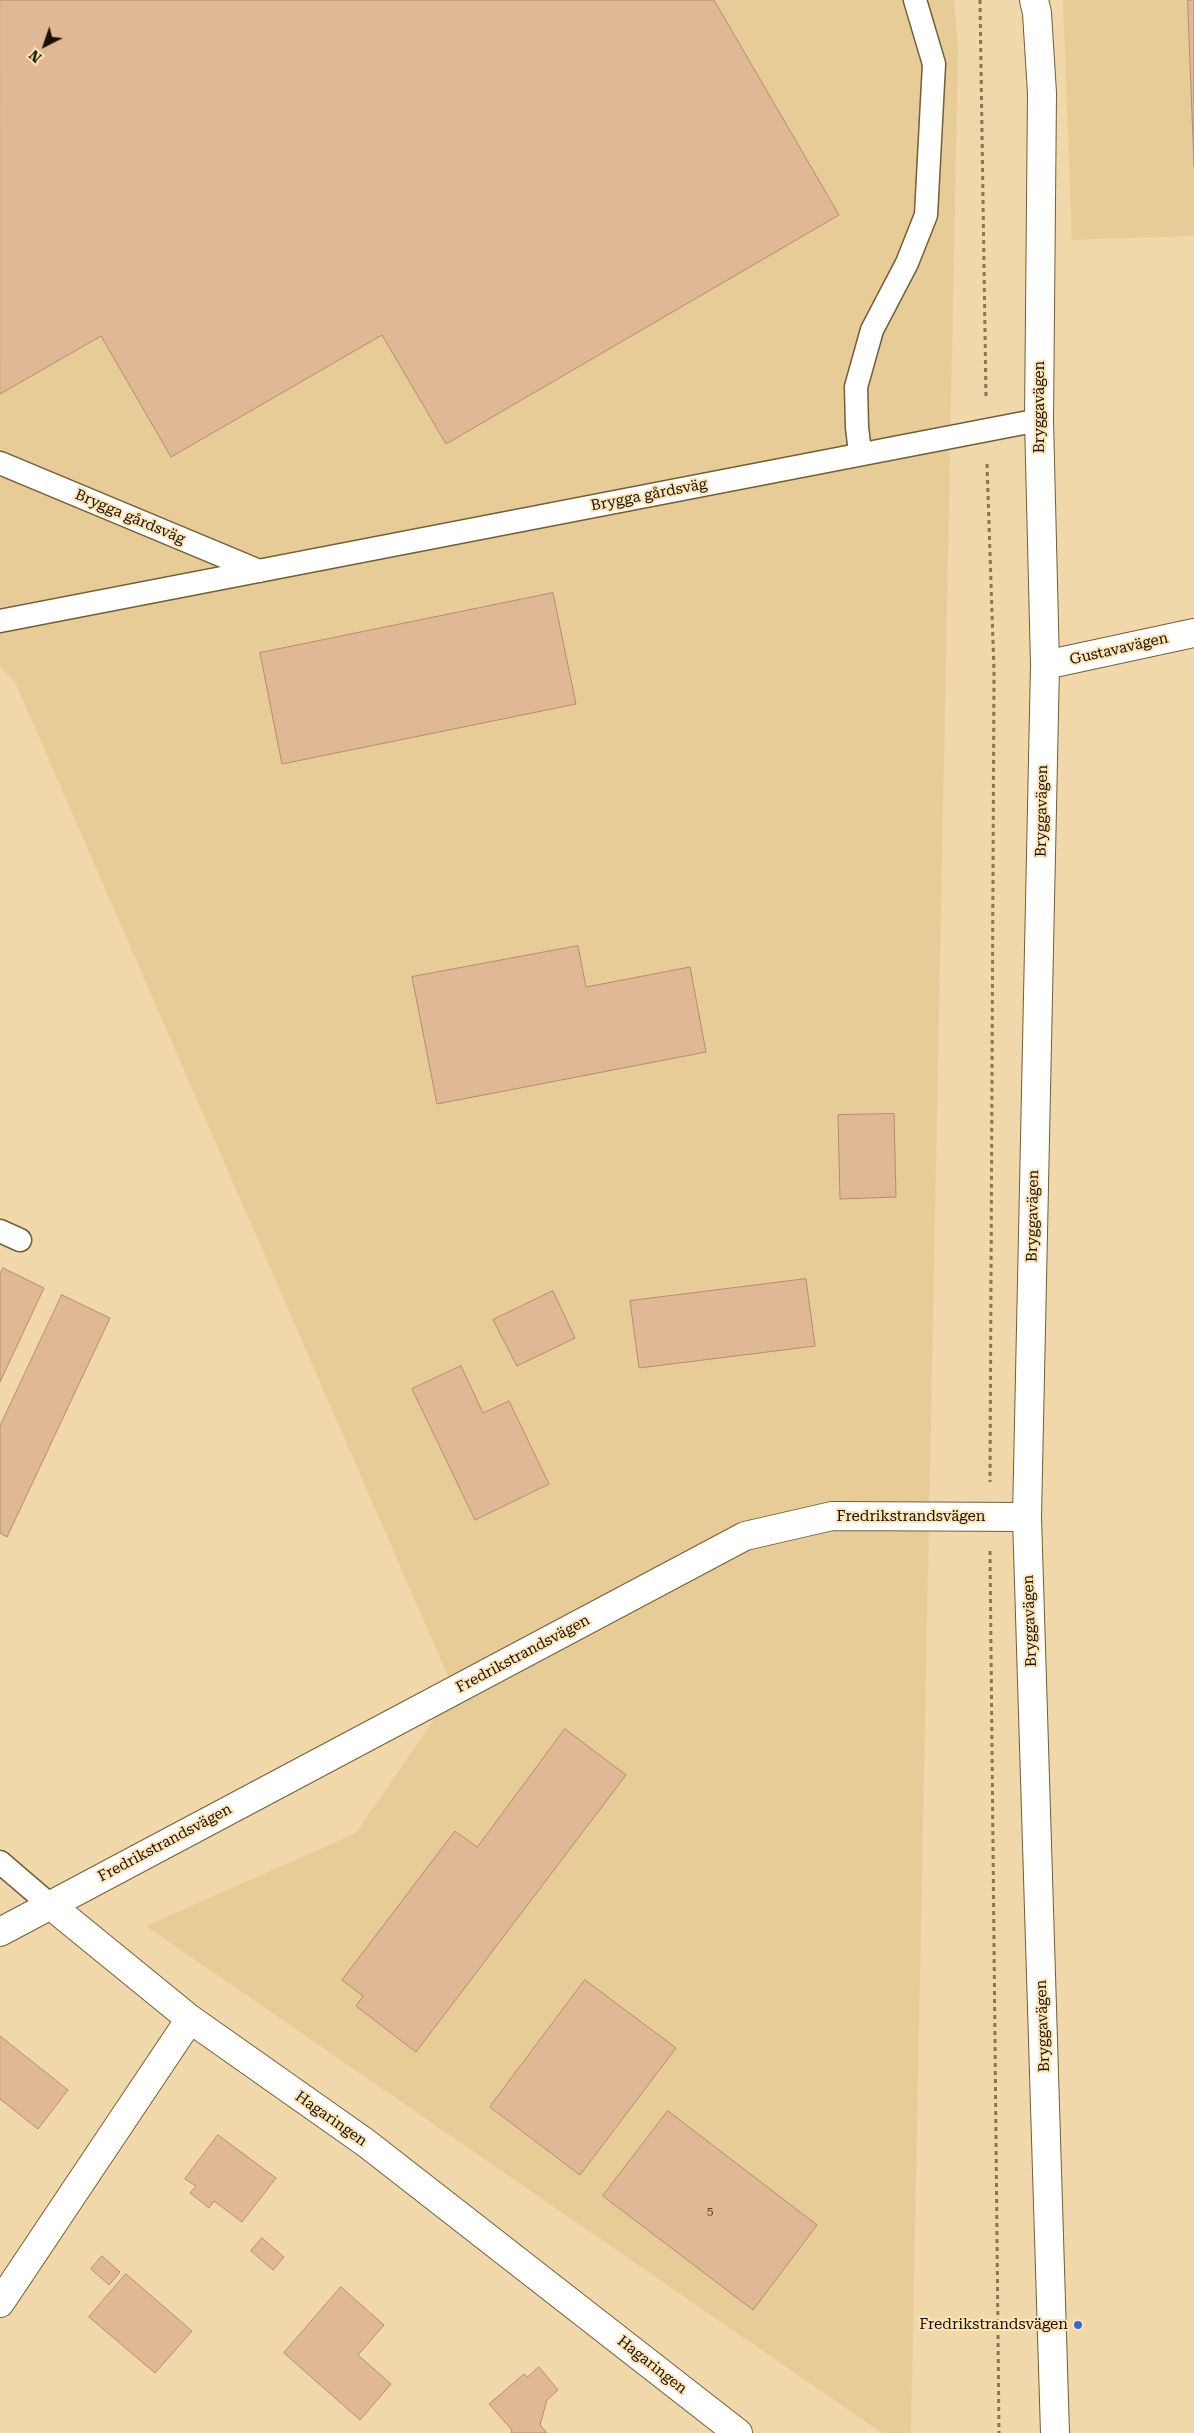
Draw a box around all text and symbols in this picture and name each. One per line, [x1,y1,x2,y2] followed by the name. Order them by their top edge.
[20,20,70,70] north arrow
[26,47,44,66] text: N
[1031,361,1049,453] street label: Bryggavägen
[589,475,709,515] street label: Brygga gårdsväg
[72,486,188,548] street label: Brygga gårdsväg
[1068,629,1170,669] street label: Gustavavägen
[1032,765,1052,857] street label: Bryggavägen
[1023,1170,1043,1262] street label: Bryggavägen
[837,1508,985,1526] street label: Fredrikstrandsvägen
[1019,1574,1041,1668] street label: Bryggavägen
[453,1611,593,1697] street label: Fredrikstrandsvägen
[95,1800,235,1886] street label: Fredrikstrandsvägen
[1032,1979,1054,2073] street label: Bryggavägen
[292,2088,370,2150] street label: Hagaringen
[707,2204,713,2218] house number: 5
[919,2316,1068,2334] place label: Fredrikstrandsvägen
[1072,2319,1084,2331] marker: Fredrikstrandsvägen
[614,2332,690,2398] street label: Hagaringen

